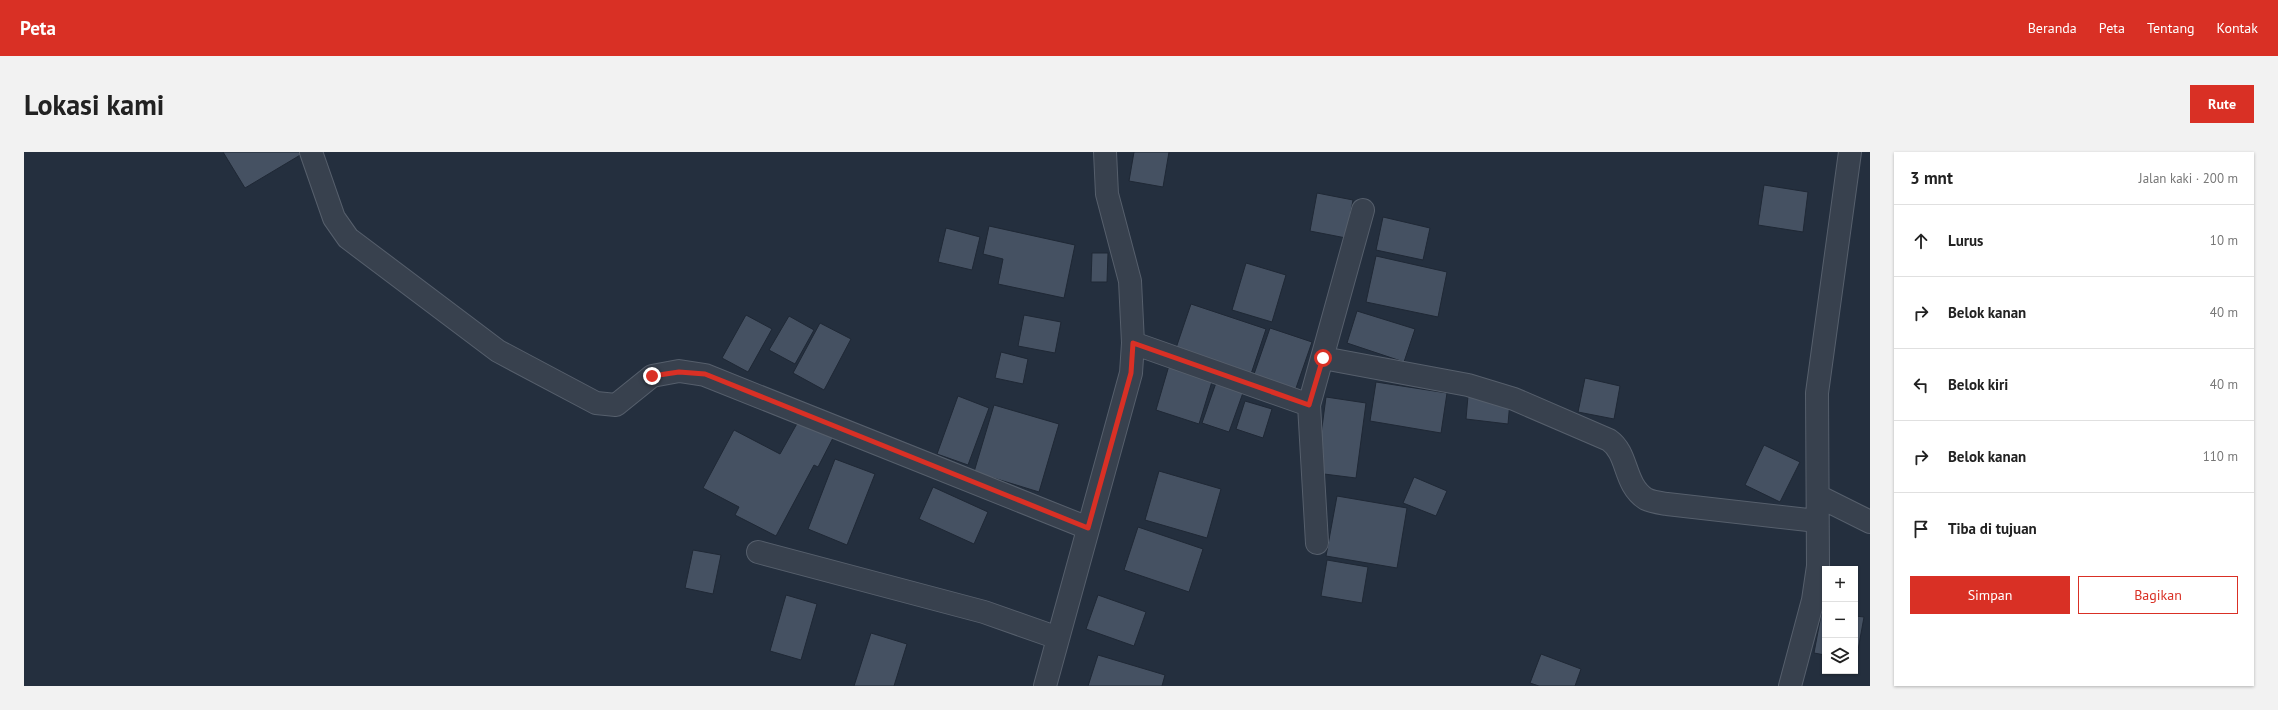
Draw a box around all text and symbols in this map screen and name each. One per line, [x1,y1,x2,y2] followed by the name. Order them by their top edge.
[20,16,56,40] text: Peta
[2028,19,2077,37] text: Beranda
[2099,19,2125,37] text: Peta
[2147,19,2195,37] text: Tentang
[2217,19,2258,37] text: Kontak
[2190,85,2254,123] button: Rute
[24,86,164,123] text: Lokasi kami
[1910,167,1953,189] text: 3 mnt
[2139,170,2238,187] text: Jalan kaki · 200 m
[1910,230,1932,252] icon: ahead
[1948,231,1983,250] text: Lurus
[2210,232,2238,249] text: 10 m
[1910,302,1932,324] icon: right
[1948,303,2026,322] text: Belok kanan
[2210,304,2238,321] text: 40 m
[1314,349,1332,367] route start
[643,367,661,385] route end
[1910,374,1932,396] icon: left
[1948,375,2008,394] text: Belok kiri
[2210,376,2238,393] text: 40 m
[1910,446,1932,468] icon: right
[1948,447,2026,466] text: Belok kanan
[2203,448,2238,465] text: 110 m
[1910,518,1932,540] icon: arrive
[1948,519,2037,538] text: Tiba di tujuan
[1822,566,1858,674] map controls
[1822,566,1858,602] button: +
[1910,576,2070,614] button: Simpan
[2078,576,2238,614] button: Bagikan
[1822,602,1858,638] button: −
[1822,638,1858,674] button: layers

